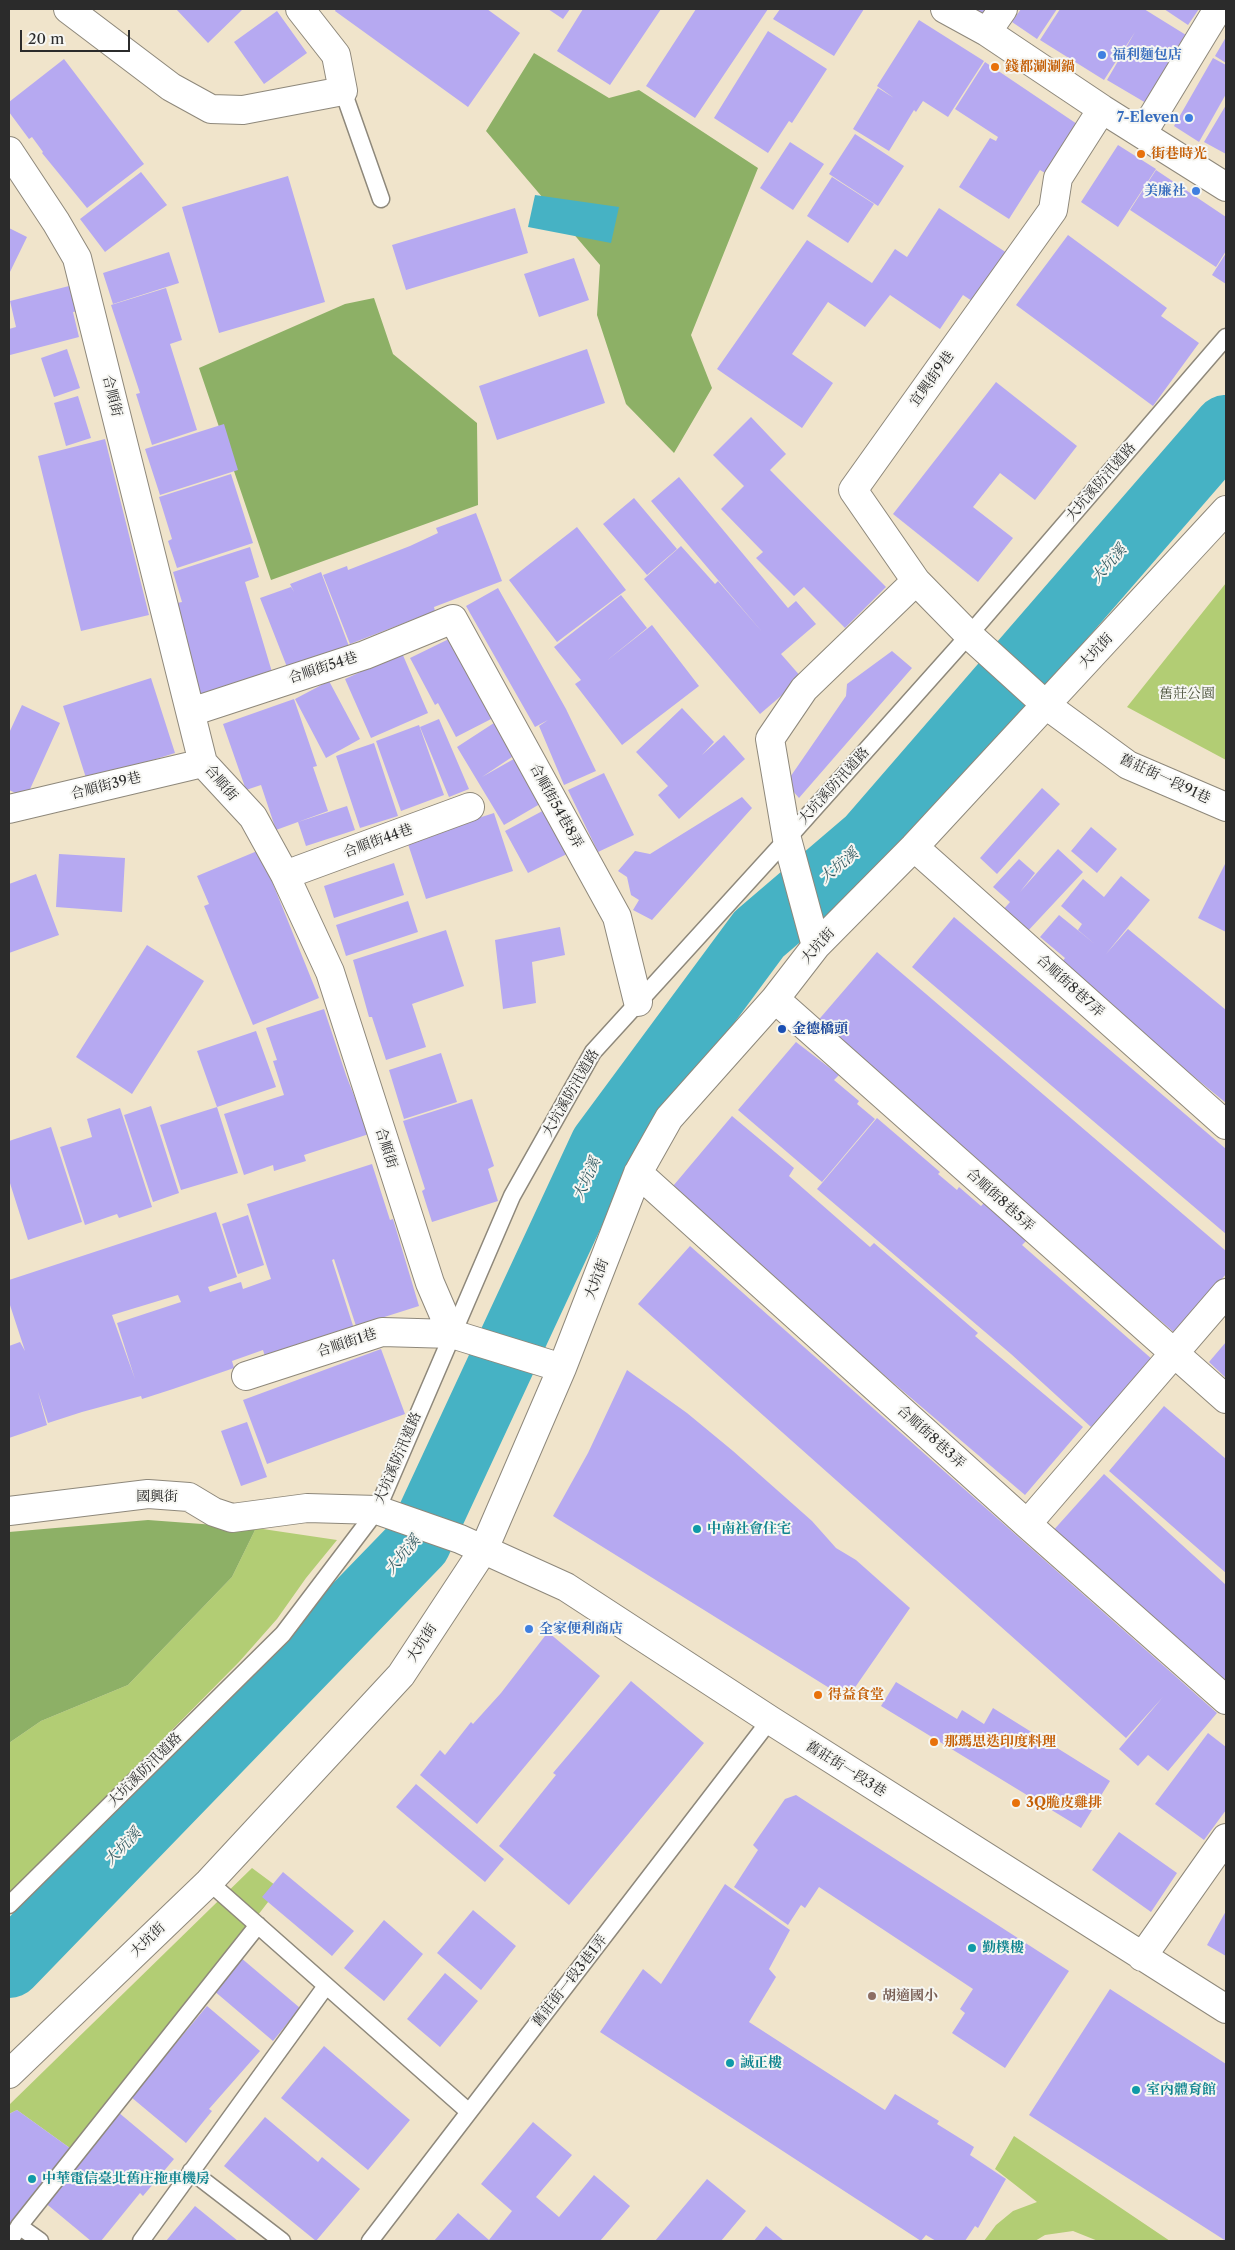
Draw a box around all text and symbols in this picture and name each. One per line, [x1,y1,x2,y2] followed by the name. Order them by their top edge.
[22,20,132,52] scale bar
[28,29,64,48] text: 20 m
[1112,47,1182,63] place label: 福利麵包店
[1096,49,1108,61] marker: 福利麵包店
[1005,59,1075,75] place label: 錢都涮涮鍋
[989,61,1001,73] marker: 錢都涮涮鍋
[1117,110,1179,126] place label: 7-Eleven
[1183,112,1195,124] marker: 7-Eleven
[1151,146,1207,162] place label: 街巷時光
[1135,148,1147,160] marker: 街巷時光
[1144,183,1186,199] place label: 美廉社
[1190,185,1202,197] marker: 美廉社
[906,348,958,410] street label: 宜興街9巷
[99,374,125,418] street label: 合順街
[1063,440,1139,524] street label: 大坑溪防汛道路
[1087,541,1131,587] water label: 大坑溪
[1076,630,1116,672] street label: 大坑街
[286,649,360,687] street label: 合順街54巷
[1159,686,1215,702] park label: 舊莊公園
[795,744,873,828] street label: 大坑溪防汛道路
[1117,751,1213,807] street label: 舊莊街一段91巷
[526,761,586,851] street label: 合順街54巷8弄
[201,762,241,804] street label: 合順街
[69,769,143,803] street label: 合順街39巷
[341,821,415,861] street label: 合順街44巷
[816,845,862,887] water label: 大坑溪
[798,925,838,967] street label: 大坑街
[1033,951,1107,1021] street label: 合順街8巷7弄
[792,1021,848,1037] place label: 金德橋頭
[776,1023,788,1035] marker: 金德橋頭
[539,1046,603,1140] street label: 大坑溪防汛道路
[372,1125,400,1171] street label: 合順街
[569,1155,605,1203] water label: 大坑溪
[962,1165,1038,1235] street label: 合順街8巷5弄
[582,1256,612,1302] street label: 大坑街
[315,1325,379,1361] street label: 合順街1巷
[893,1402,969,1472] street label: 合順街8巷3弄
[371,1410,425,1506] street label: 大坑溪防汛道路
[136,1489,178,1505] street label: 國興街
[707,1521,791,1537] place label: 中南社會住宅
[691,1523,703,1535] marker: 中南社會住宅
[382,1532,424,1578] water label: 大坑溪
[404,1621,440,1665] street label: 大坑街
[539,1621,623,1637] place label: 全家便利商店
[523,1623,535,1635] marker: 全家便利商店
[828,1687,884,1703] place label: 得益食堂
[812,1689,824,1701] marker: 得益食堂
[104,1729,186,1811] street label: 大坑溪防汛道路
[944,1734,1056,1750] place label: 那瑪思迭印度料理
[928,1736,940,1748] marker: 那瑪思迭印度料理
[803,1738,889,1800] street label: 舊莊街一段3巷
[1026,1795,1102,1811] place label: 3Q脆皮雞排
[1010,1797,1022,1809] marker: 3Q脆皮雞排
[101,1825,145,1869] water label: 大坑溪
[127,1919,169,1961] street label: 大坑街
[529,1932,611,2030] street label: 舊莊街一段3巷1弄
[982,1940,1024,1956] place label: 勤樸樓
[966,1942,978,1954] marker: 勤樸樓
[882,1988,938,2004] place label: 胡適國小
[866,1990,878,2002] marker: 胡適國小
[740,2055,782,2071] place label: 誠正樓
[724,2057,736,2069] marker: 誠正樓
[1146,2082,1216,2098] place label: 室內體育館
[1130,2084,1142,2096] marker: 室內體育館
[42,2171,210,2187] place label: 中華電信臺北舊庄拖車機房
[26,2173,38,2185] marker: 中華電信臺北舊庄拖車機房

